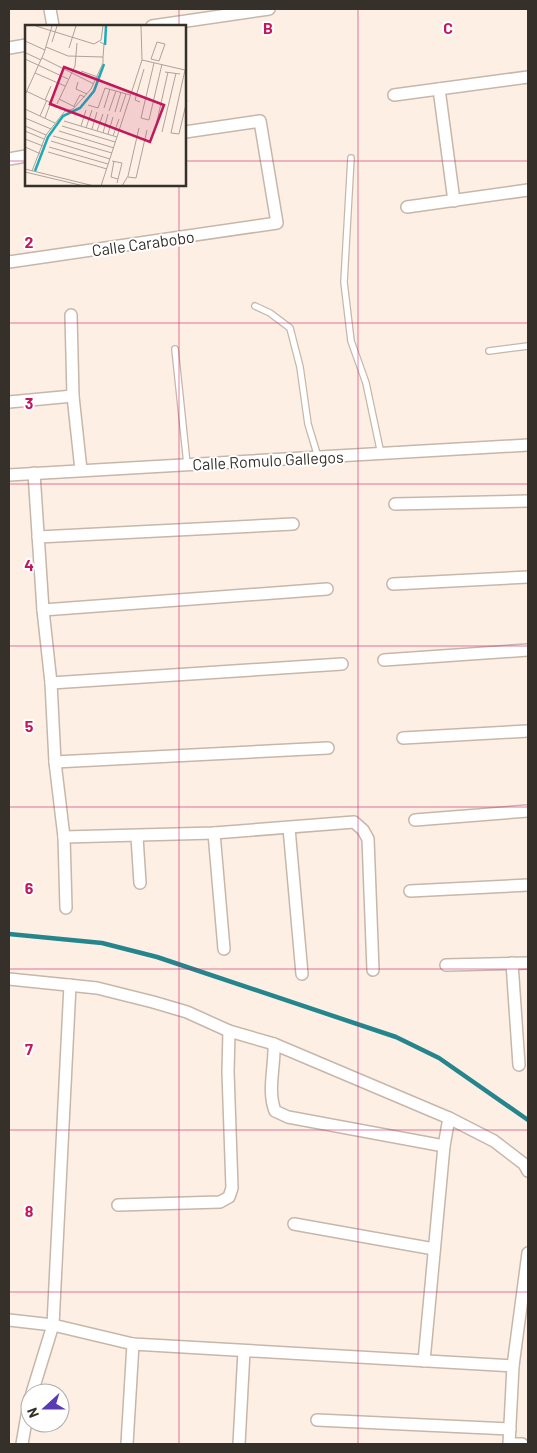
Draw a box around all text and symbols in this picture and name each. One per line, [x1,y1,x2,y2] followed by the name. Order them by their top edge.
[263,18,273,37] text: B
[443,18,453,37] text: C
[25,25,186,186] inset map
[91,226,195,260] street label: Calle Carabobo
[25,232,34,251] text: 2
[25,393,33,412] text: 3
[192,447,344,473] street label: Calle Romulo Gallegos
[24,555,34,574] text: 4
[25,716,34,735] text: 5
[25,878,34,897] text: 6
[25,1039,33,1058] text: 7
[25,1201,34,1220] text: 8
[20,1383,70,1433] north arrow
[23,1405,42,1420] text: N

